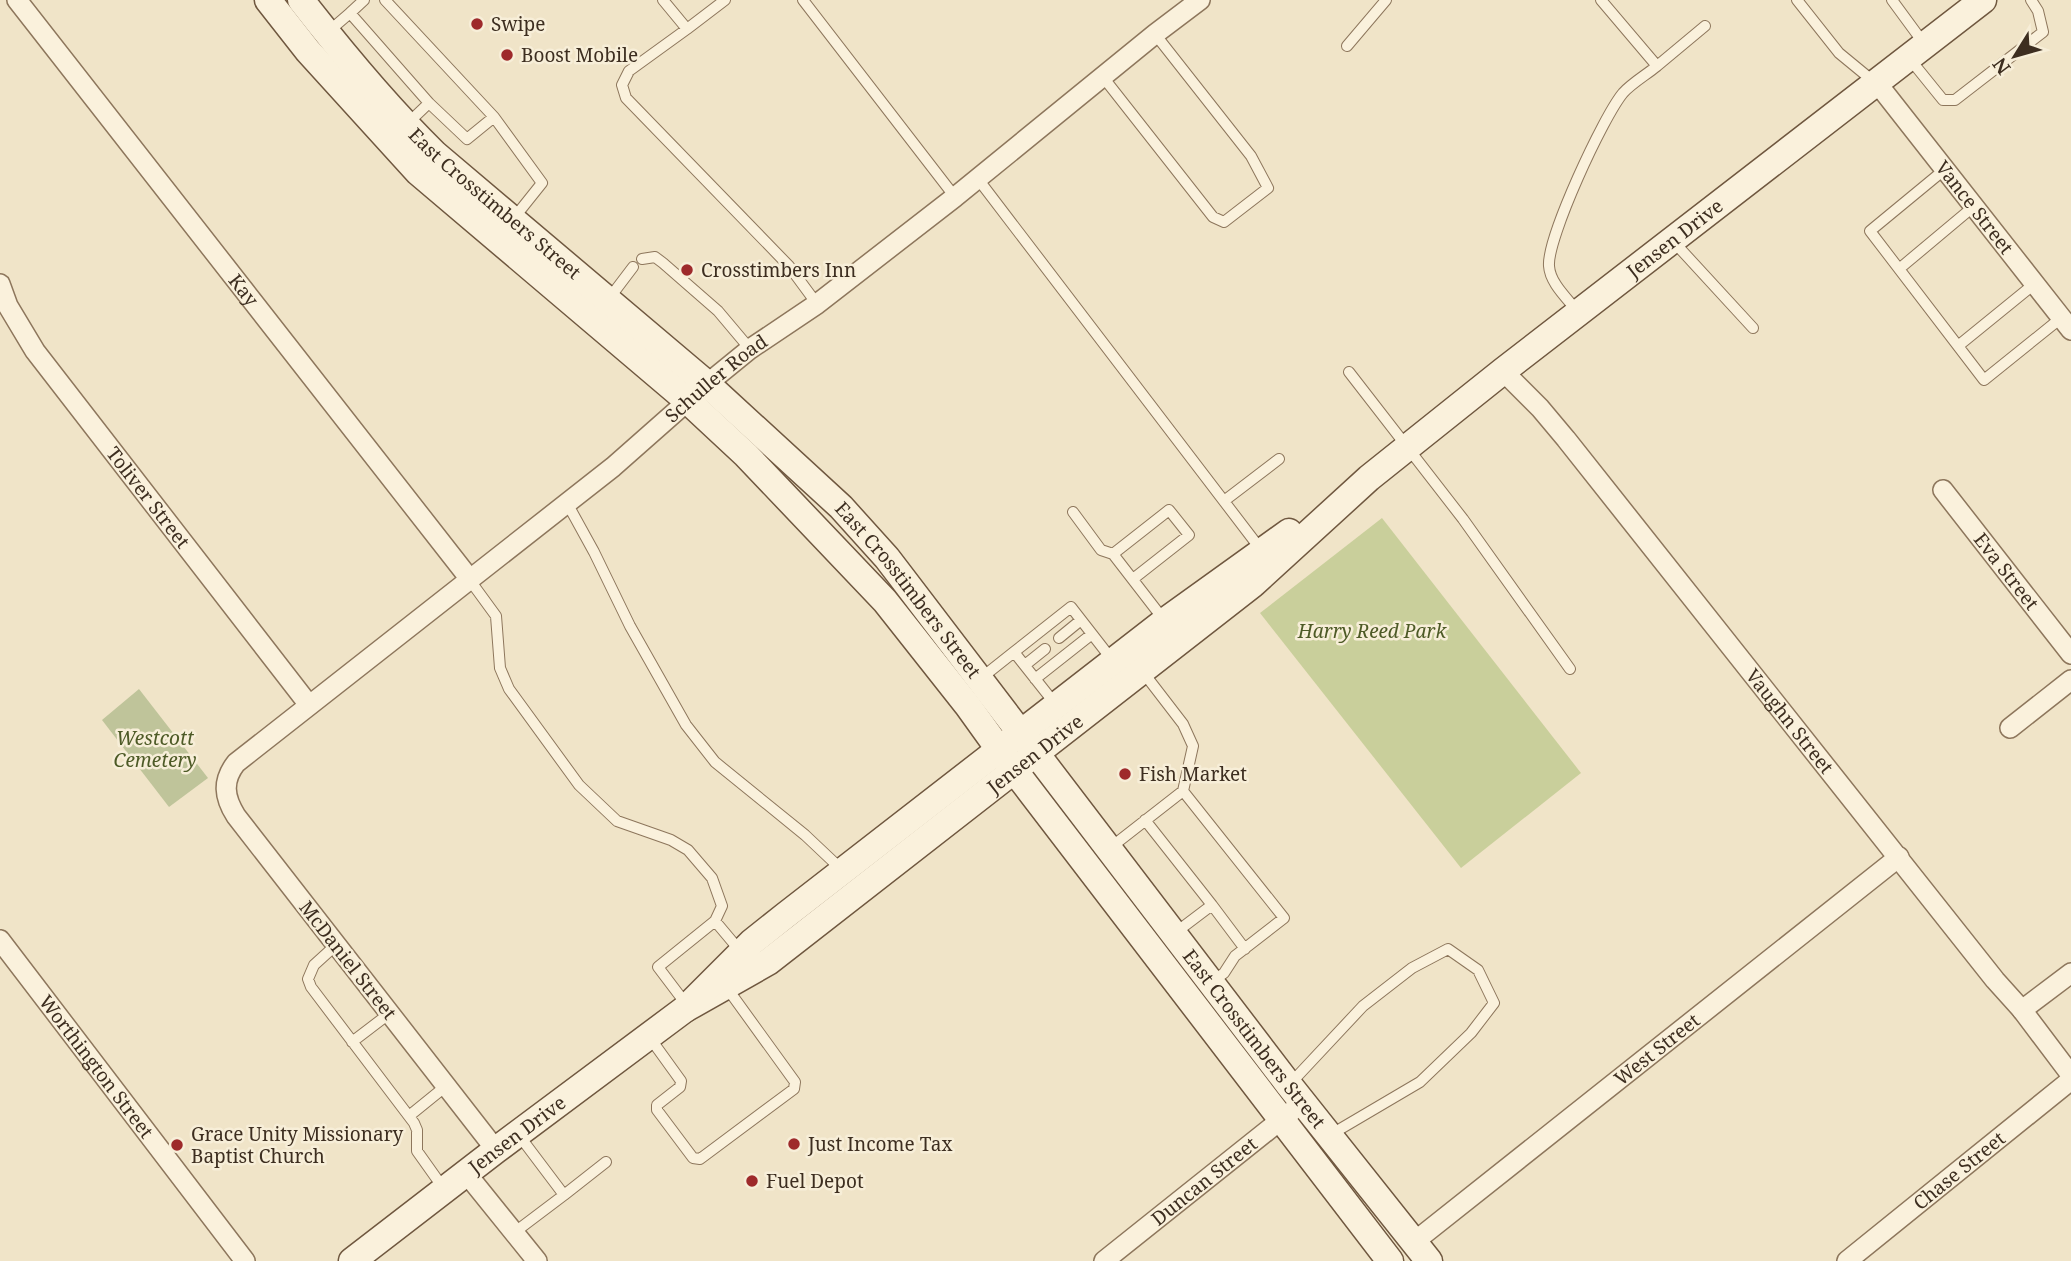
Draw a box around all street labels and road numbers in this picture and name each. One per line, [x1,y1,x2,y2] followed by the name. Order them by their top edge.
[403,122,587,285] street label: East Crosstimbers Street
[1930,155,2020,260] street label: Vance Street
[1620,193,1728,284] street label: Jensen Drive
[223,268,265,312] street label: Kay
[659,328,772,428] street label: Schuller Road
[101,441,196,554] street label: Toliver Street
[829,496,987,684] street label: East Crosstimbers Street
[1968,527,2045,616] street label: Eva Street
[1740,663,1840,779] street label: Vaughn Street
[981,708,1089,800] street label: Jensen Drive
[293,895,403,1025] street label: McDaniel Street
[1177,944,1332,1134] street label: East Crosstimbers Street
[33,989,160,1144] street label: Worthington Street
[1609,1007,1705,1091] street label: West Street
[462,1089,571,1180] street label: Jensen Drive
[1908,1125,2011,1216] street label: Chase Street
[1146,1131,1263,1231] street label: Duncan Street

